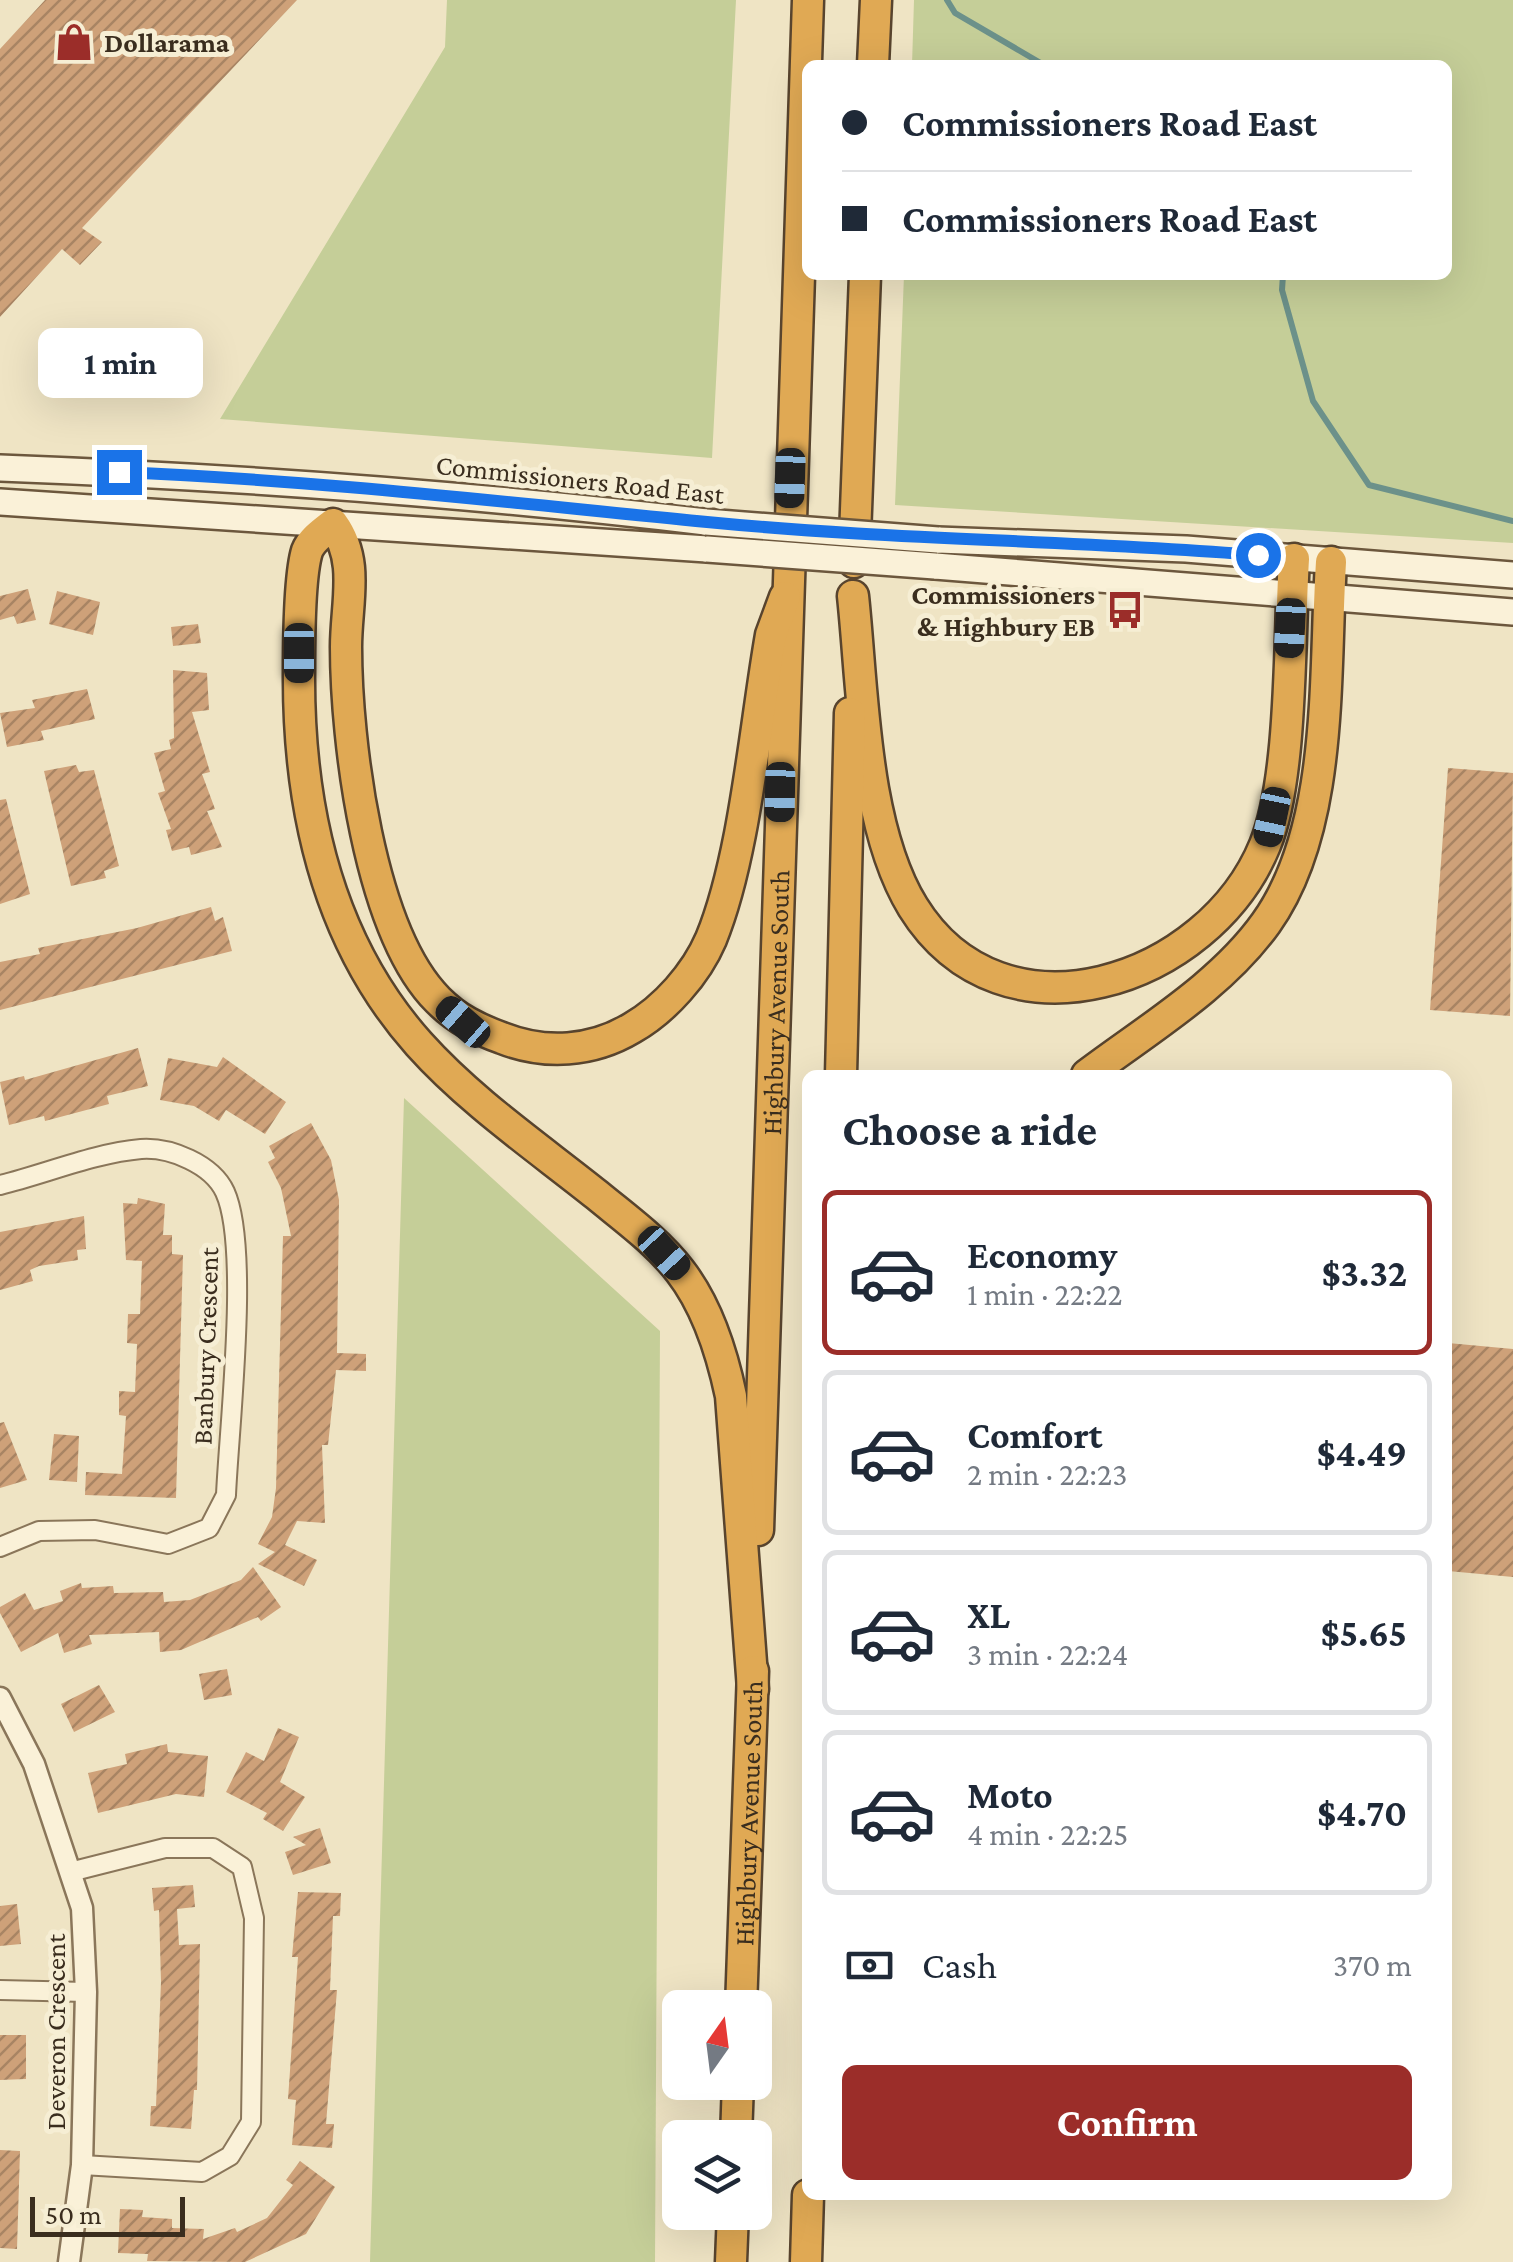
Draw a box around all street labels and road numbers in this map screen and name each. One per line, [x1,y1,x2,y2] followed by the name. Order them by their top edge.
[434,449,726,510] street label: Commissioners Road East
[756,869,796,1136] street label: Highbury Avenue South
[187,1246,224,1445] street label: Banbury Crescent
[728,1680,769,1946] street label: Highbury Avenue South
[40,1933,71,2130] street label: Deveron Crescent

